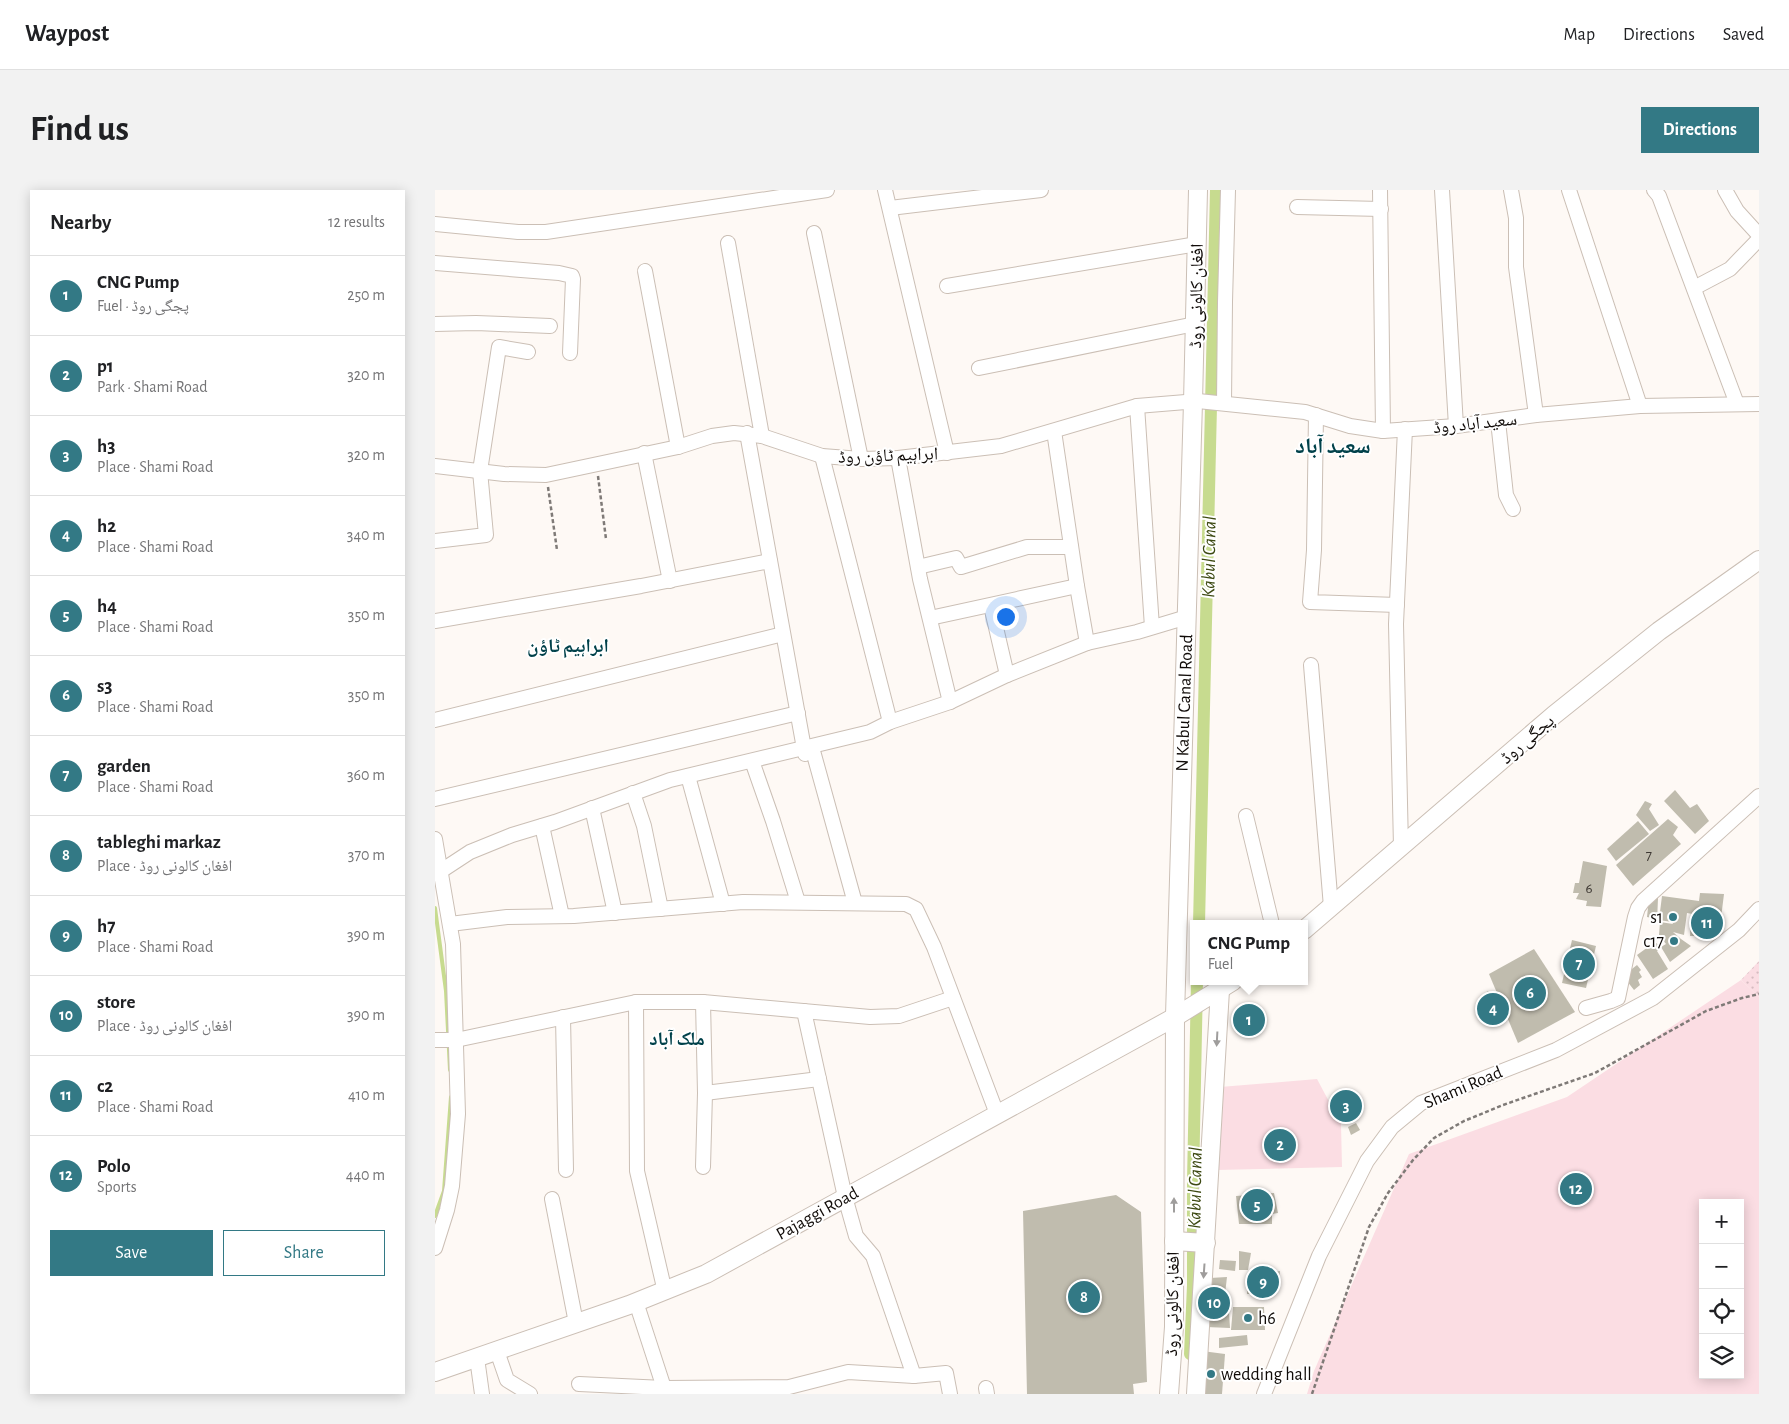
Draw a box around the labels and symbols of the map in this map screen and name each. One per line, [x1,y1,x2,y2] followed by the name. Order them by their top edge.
[1187,243,1208,349] street label: افغان کالونی روڈ
[1432,409,1518,438] street label: سعید آباد روڈ
[1295,434,1371,459] district label: سعید آباد
[838,445,938,469] street label: ابراہیم ٹاؤن روڈ
[1199,516,1220,598] water label: Kabul Canal
[993,604,1019,630] your location
[1174,634,1196,772] street label: N Kabul Canal Road
[527,637,609,658] district label: ابراہیم ٹاؤن
[1497,712,1559,769] street label: پجگی روڈ
[1646,848,1652,863] house number: 7
[1585,881,1593,896] house number: 6
[1691,904,1723,942] pin: 11
[1650,909,1663,927] place label: s1
[1667,911,1679,923] marker: s1
[1643,933,1664,951] place label: c17
[1668,935,1680,947] marker: c17
[1563,945,1595,983] pin: 7
[1514,974,1546,1012] pin: 6
[1477,990,1509,1028] pin: 4
[1233,1001,1265,1039] pin: 1
[649,1029,705,1050] district label: ملک آباد
[1213,1031,1221,1047] one-way arrow
[1422,1063,1505,1112] street label: Shami Road
[1330,1087,1362,1125] pin: 3
[1264,1126,1296,1164] pin: 2
[1185,1147,1206,1229] water label: Kabul Canal
[1560,1170,1592,1208] pin: 12
[773,1184,862,1244] street label: Pajaggi Road
[1241,1186,1273,1224] pin: 5
[1170,1197,1178,1213] one-way arrow
[1163,1251,1184,1357] street label: افغان کالونی روڈ
[1200,1263,1208,1279] one-way arrow
[1247,1263,1279,1301] pin: 9
[1068,1278,1100,1316] pin: 8
[1198,1284,1230,1322] pin: 10
[1258,1310,1276,1328] place label: h6
[1242,1312,1254,1324] marker: h6
[1221,1366,1312,1384] place label: wedding hall
[1205,1368,1217,1380] marker: wedding hall

